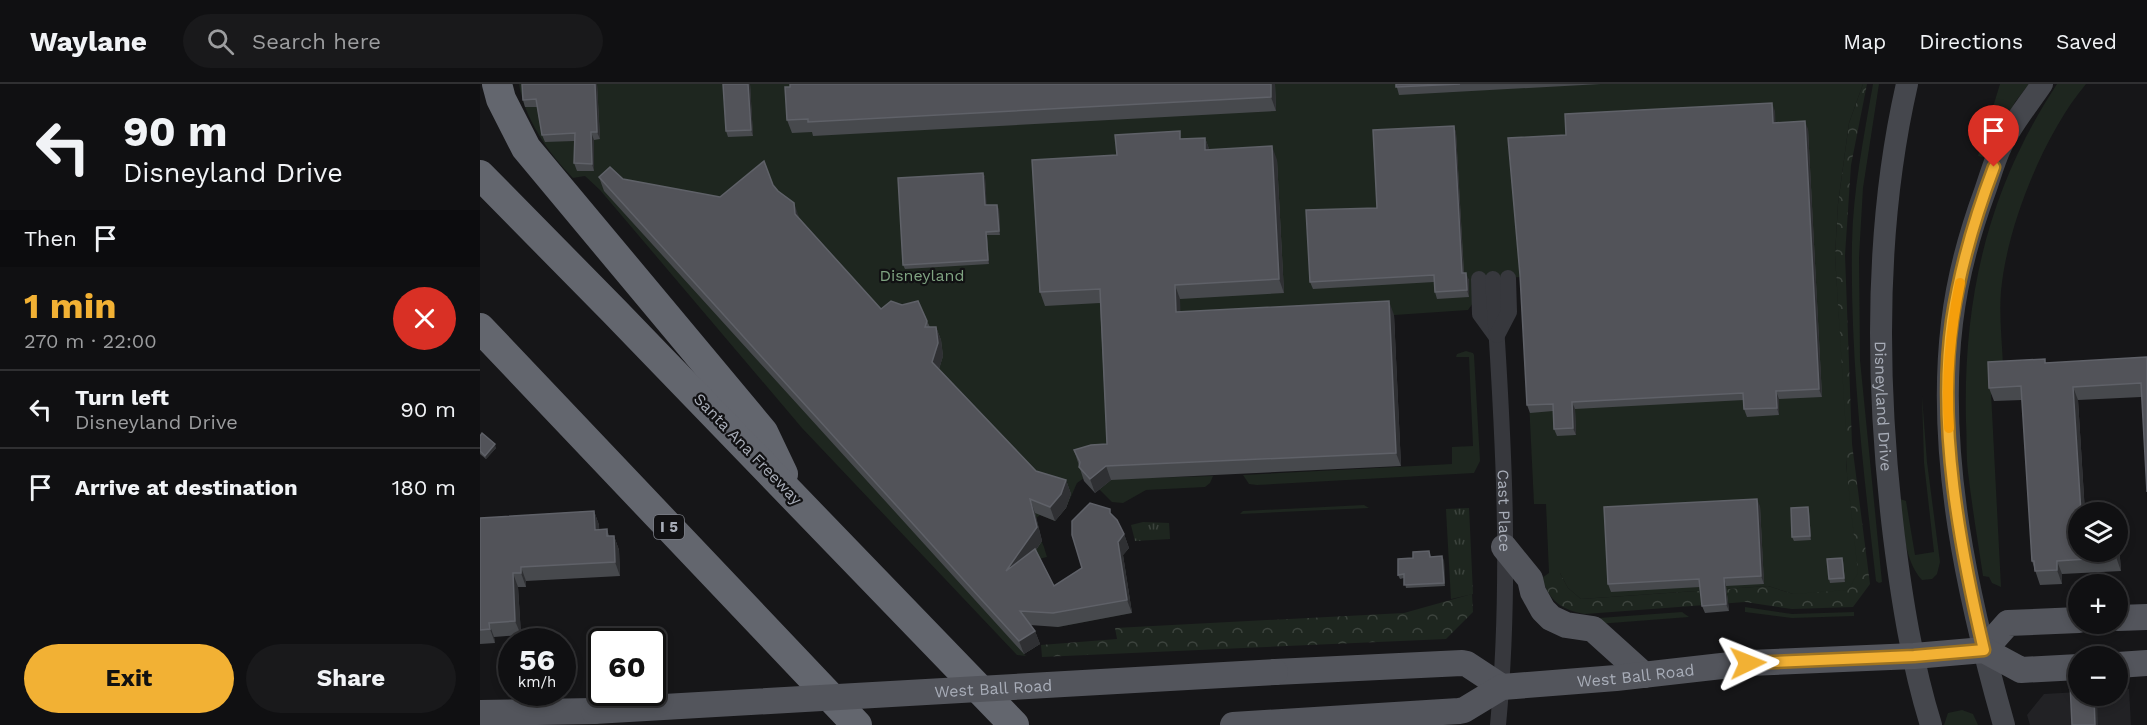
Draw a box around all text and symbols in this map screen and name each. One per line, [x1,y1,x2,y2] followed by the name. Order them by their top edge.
[183,14,603,68] search box
[30,25,147,58] text: Waylane
[204,25,237,58] icon: search
[252,29,381,54] text: Search here
[1843,29,1886,54] text: Map
[1919,29,2023,54] text: Directions
[2056,29,2117,54] text: Saved
[1968,105,2019,167] pin
[123,107,227,156] text: 90 m
[24,108,102,186] icon: left
[1977,114,2010,147] icon: arrive
[123,157,343,189] text: Disneyland Drive
[89,222,122,255] icon: arrive
[24,226,77,251] text: Then
[879,266,965,285] park label: Disneyland
[24,285,116,327] text: 1 min
[393,287,456,350] button: close
[24,329,157,353] text: 270 m · 22:00
[1871,341,1897,472] street label: Disneyland Drive
[75,385,169,410] text: Turn left
[690,389,807,509] street label: Santa Ana Freeway
[24,393,57,426] icon: left
[400,397,456,422] text: 90 m
[75,410,238,434] text: Disneyland Drive
[1494,469,1515,552] street label: Cast Place
[24,471,57,504] icon: arrive
[75,475,298,500] text: Arrive at destination
[392,475,456,500] text: 180 m
[2068,502,2128,706] map controls
[2068,502,2128,562] button: layers
[654,515,684,539] road number: I 5
[2068,574,2128,634] button: +
[588,628,666,706] speed limit sign: 60
[1716,631,1780,695] position arrow
[519,642,555,677] text: 56
[24,644,234,713] button: Exit
[246,644,456,713] button: Share
[2068,646,2128,706] button: −
[1576,660,1695,691] street label: West Ball Road
[518,673,556,691] text: km/h
[934,675,1053,701] street label: West Ball Road

